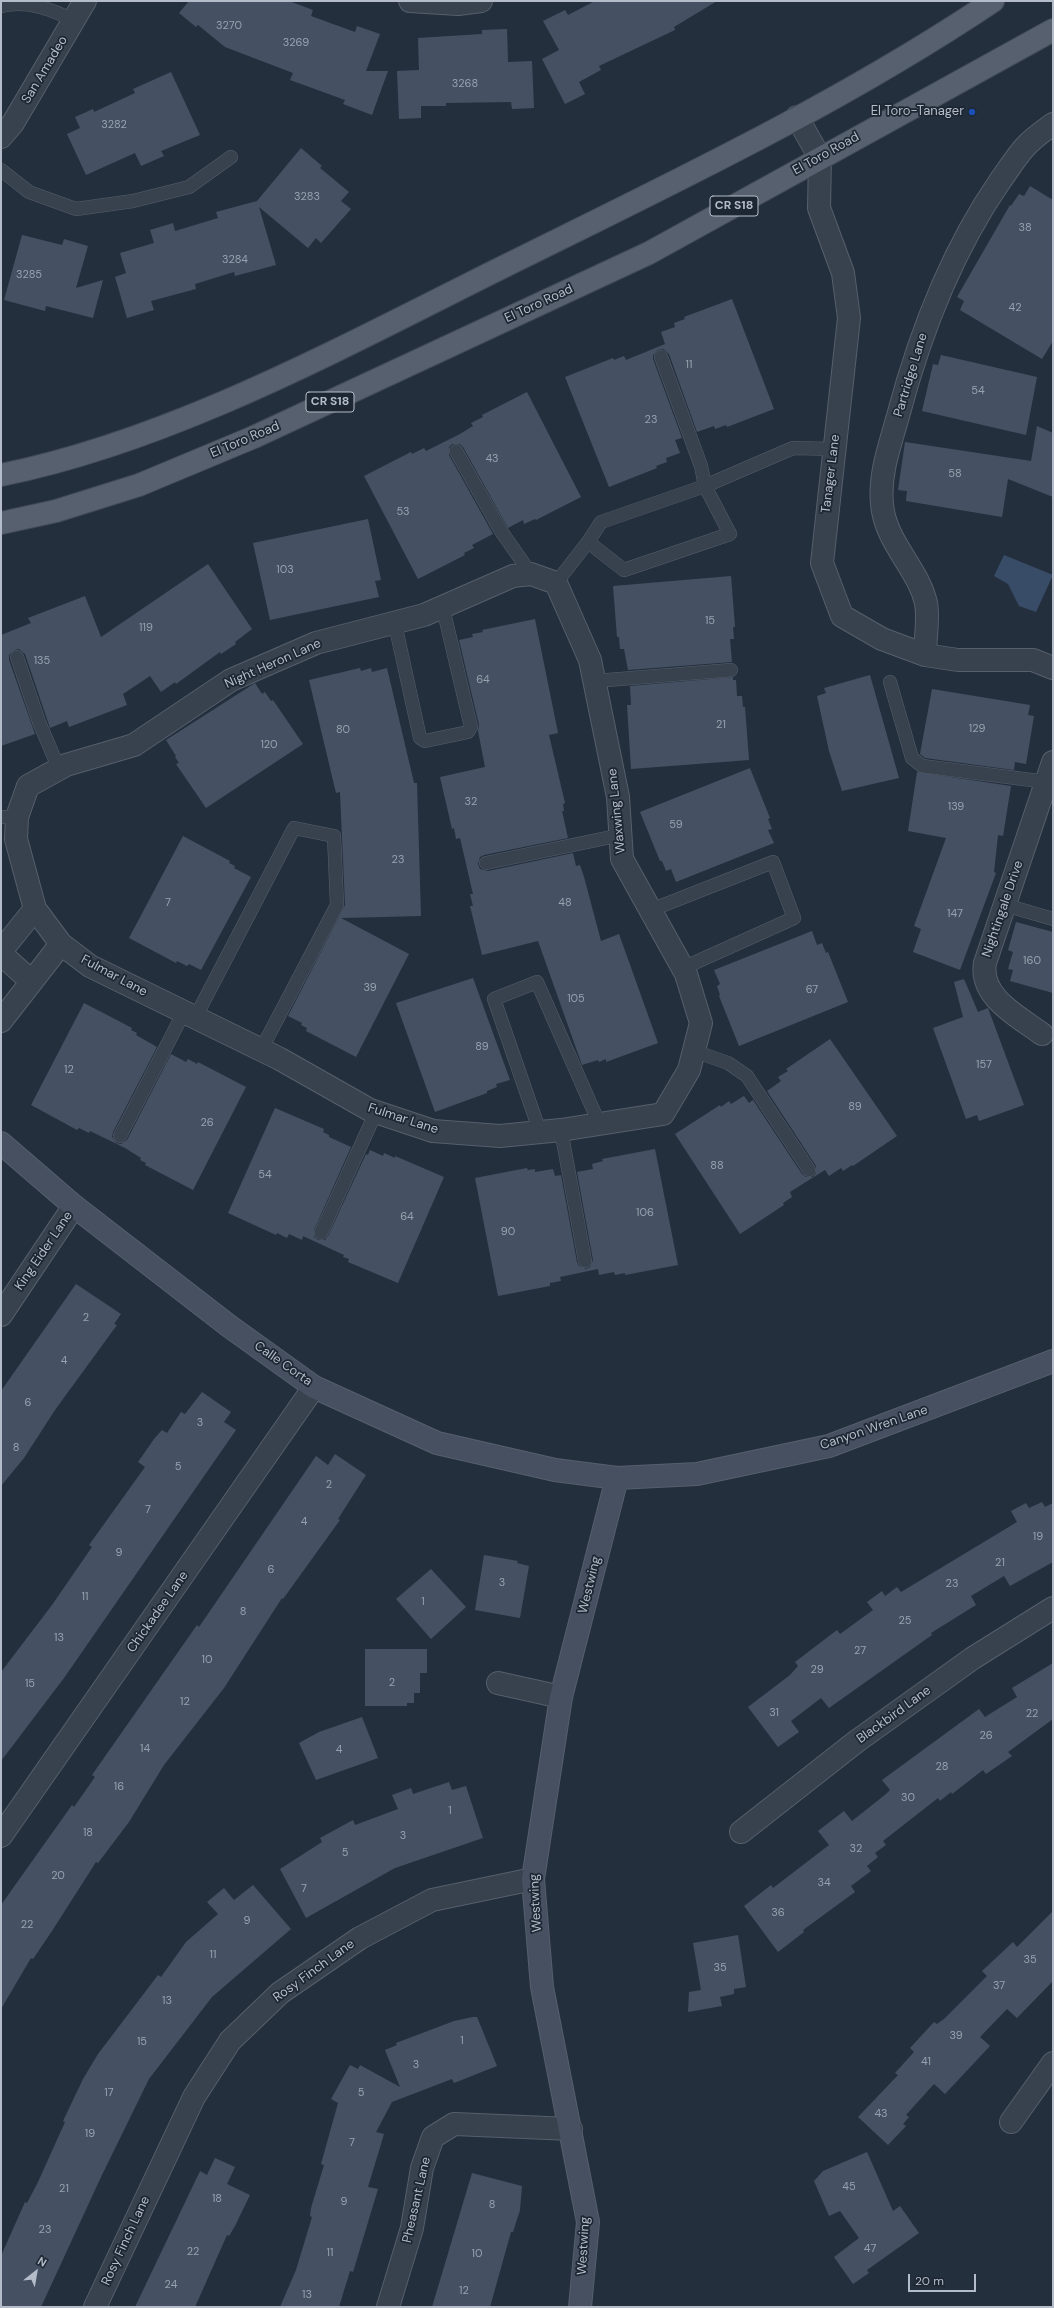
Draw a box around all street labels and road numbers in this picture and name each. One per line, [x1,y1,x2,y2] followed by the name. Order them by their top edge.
[19,33,71,107] street label: San Amadeo
[790,129,862,179] street label: El Toro Road
[710,196,758,216] road number: CR S18
[502,281,576,327] street label: El Toro Road
[891,331,931,419] street label: Partridge Lane
[306,392,354,412] road number: CR S18
[208,418,282,462] street label: El Toro Road
[818,434,844,514] street label: Tanager Lane
[223,636,323,692] street label: Night Heron Lane
[605,768,629,854] street label: Waxwing Lane
[979,859,1027,959] street label: Nightingale Drive
[78,952,150,1000] street label: Fulmar Lane
[366,1100,440,1138] street label: Fulmar Lane
[12,1209,76,1293] street label: King Eider Lane
[251,1338,315,1390] street label: Calle Corta
[818,1402,930,1454] street label: Canyon Wren Lane
[575,1555,605,1615] street label: Westwing
[124,1568,192,1656] street label: Chickadee Lane
[854,1683,934,1747] street label: Blackbird Lane
[527,1873,545,1933] street label: Westwing
[270,1936,358,2006] street label: Rosy Finch Lane
[400,2155,434,2245] street label: Pheasant Lane
[99,2194,153,2288] street label: Rosy Finch Lane
[575,2216,593,2276] street label: Westwing

